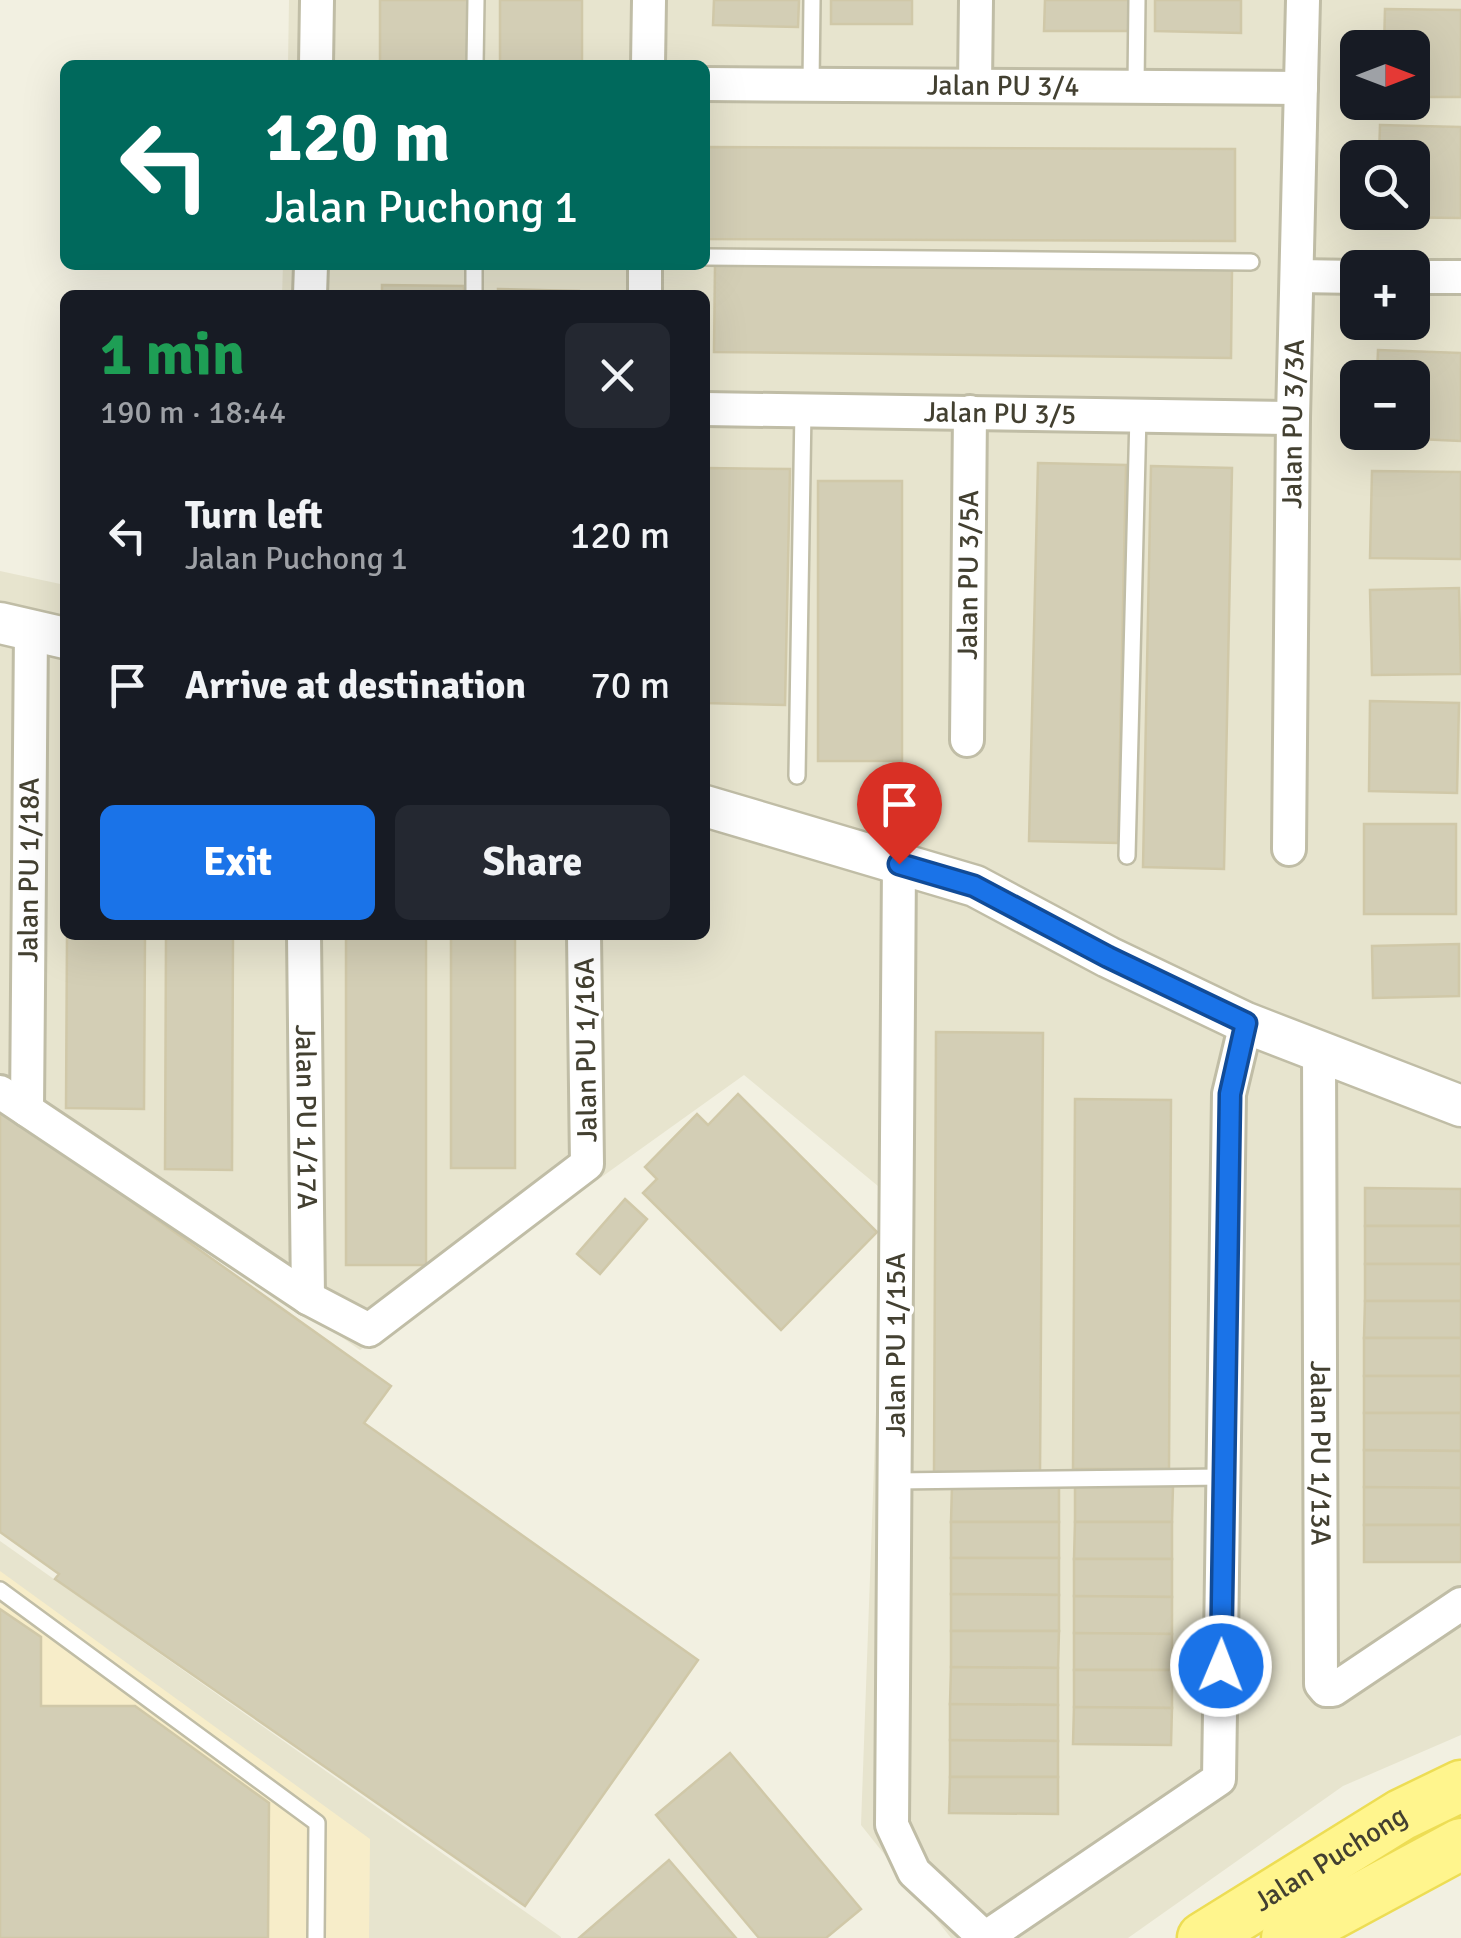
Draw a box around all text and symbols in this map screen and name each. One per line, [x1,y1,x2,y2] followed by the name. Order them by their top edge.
[1340,30,1430,120] north arrow
[1340,30,1430,450] map controls
[926,68,1080,104] street label: Jalan PU 3/4
[265,94,450,180] text: 120 m
[100,100,230,230] icon: left
[1340,140,1430,230] button: search
[265,180,578,235] text: Jalan Puchong 1
[1340,250,1430,340] button: +
[100,318,245,392] text: 1 min
[565,323,670,428] button: close
[1275,339,1312,509] street label: Jalan PU 3/3A
[1340,360,1430,450] button: −
[100,393,286,432] text: 190 m · 18:44
[923,395,1077,432] street label: Jalan PU 3/5
[951,490,986,660] street label: Jalan PU 3/5A
[185,492,323,539] text: Turn left
[100,508,155,563] icon: left
[570,512,670,559] text: 120 m
[185,539,408,578] text: Jalan Puchong 1
[100,658,155,713] icon: arrive
[185,662,526,709] text: Arrive at destination
[590,662,670,709] text: 70 m
[857,762,942,865] pin
[11,777,47,963] street label: Jalan PU 1/18A
[872,777,927,832] icon: arrive
[100,805,375,920] button: Exit
[395,805,670,920] button: Share
[567,957,605,1143] street label: Jalan PU 1/16A
[288,1024,324,1210] street label: Jalan PU 1/17A
[879,1253,913,1438] street label: Jalan PU 1/15A
[1303,1360,1338,1546] street label: Jalan PU 1/13A
[1169,1614,1273,1718] position arrow
[1248,1799,1413,1919] street label: Jalan Puchong

